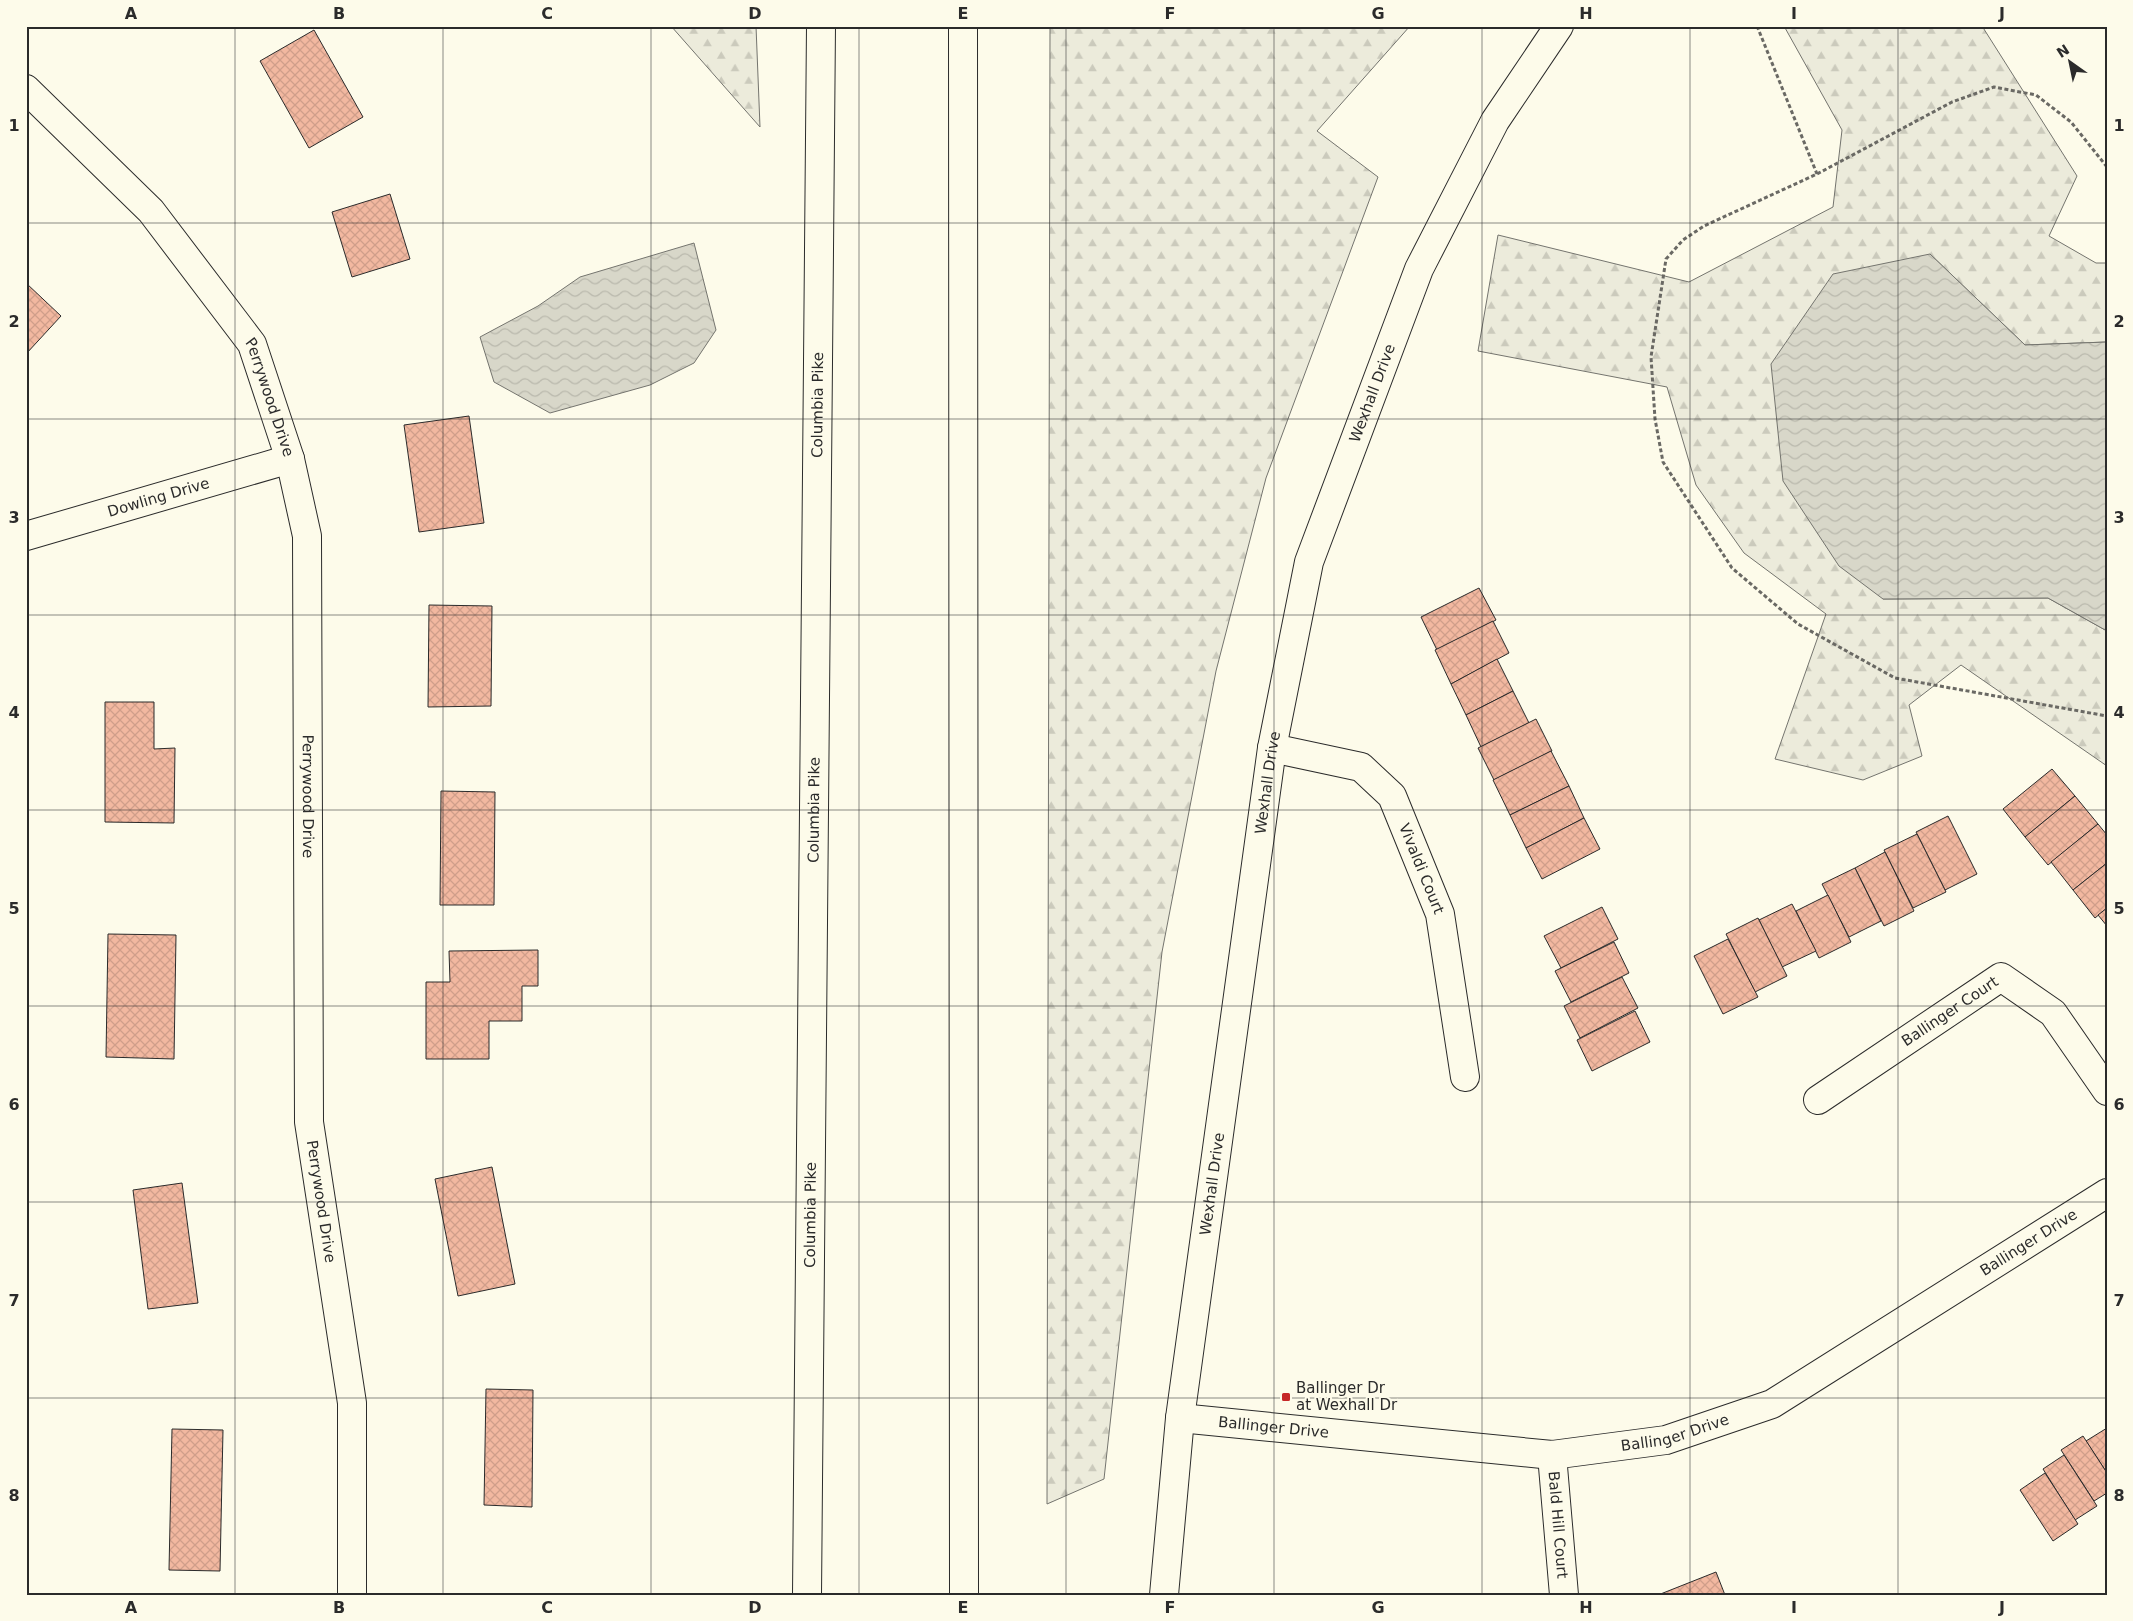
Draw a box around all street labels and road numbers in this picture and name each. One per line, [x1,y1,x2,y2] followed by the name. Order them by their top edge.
[241,334,298,459] street label: Perrywood Drive
[1346,341,1399,445] street label: Wexhall Drive
[808,352,827,458] street label: Columbia Pike
[105,474,212,521] street label: Dowling Drive
[1251,730,1284,835] street label: Wexhall Drive
[299,734,317,858] street label: Perrywood Drive
[805,757,823,863] street label: Columbia Pike
[1395,821,1448,917] street label: Vivaldi Court
[1898,972,2002,1050] street label: Ballinger Court
[1196,1131,1228,1237] street label: Wexhall Drive
[303,1139,339,1264] street label: Perrywood Drive
[801,1162,820,1268] street label: Columbia Pike
[1977,1205,2080,1280] street label: Ballinger Drive
[1620,1410,1731,1455] street label: Ballinger Drive
[1217,1413,1330,1442] street label: Ballinger Drive
[1544,1470,1572,1579] street label: Bald Hill Court

